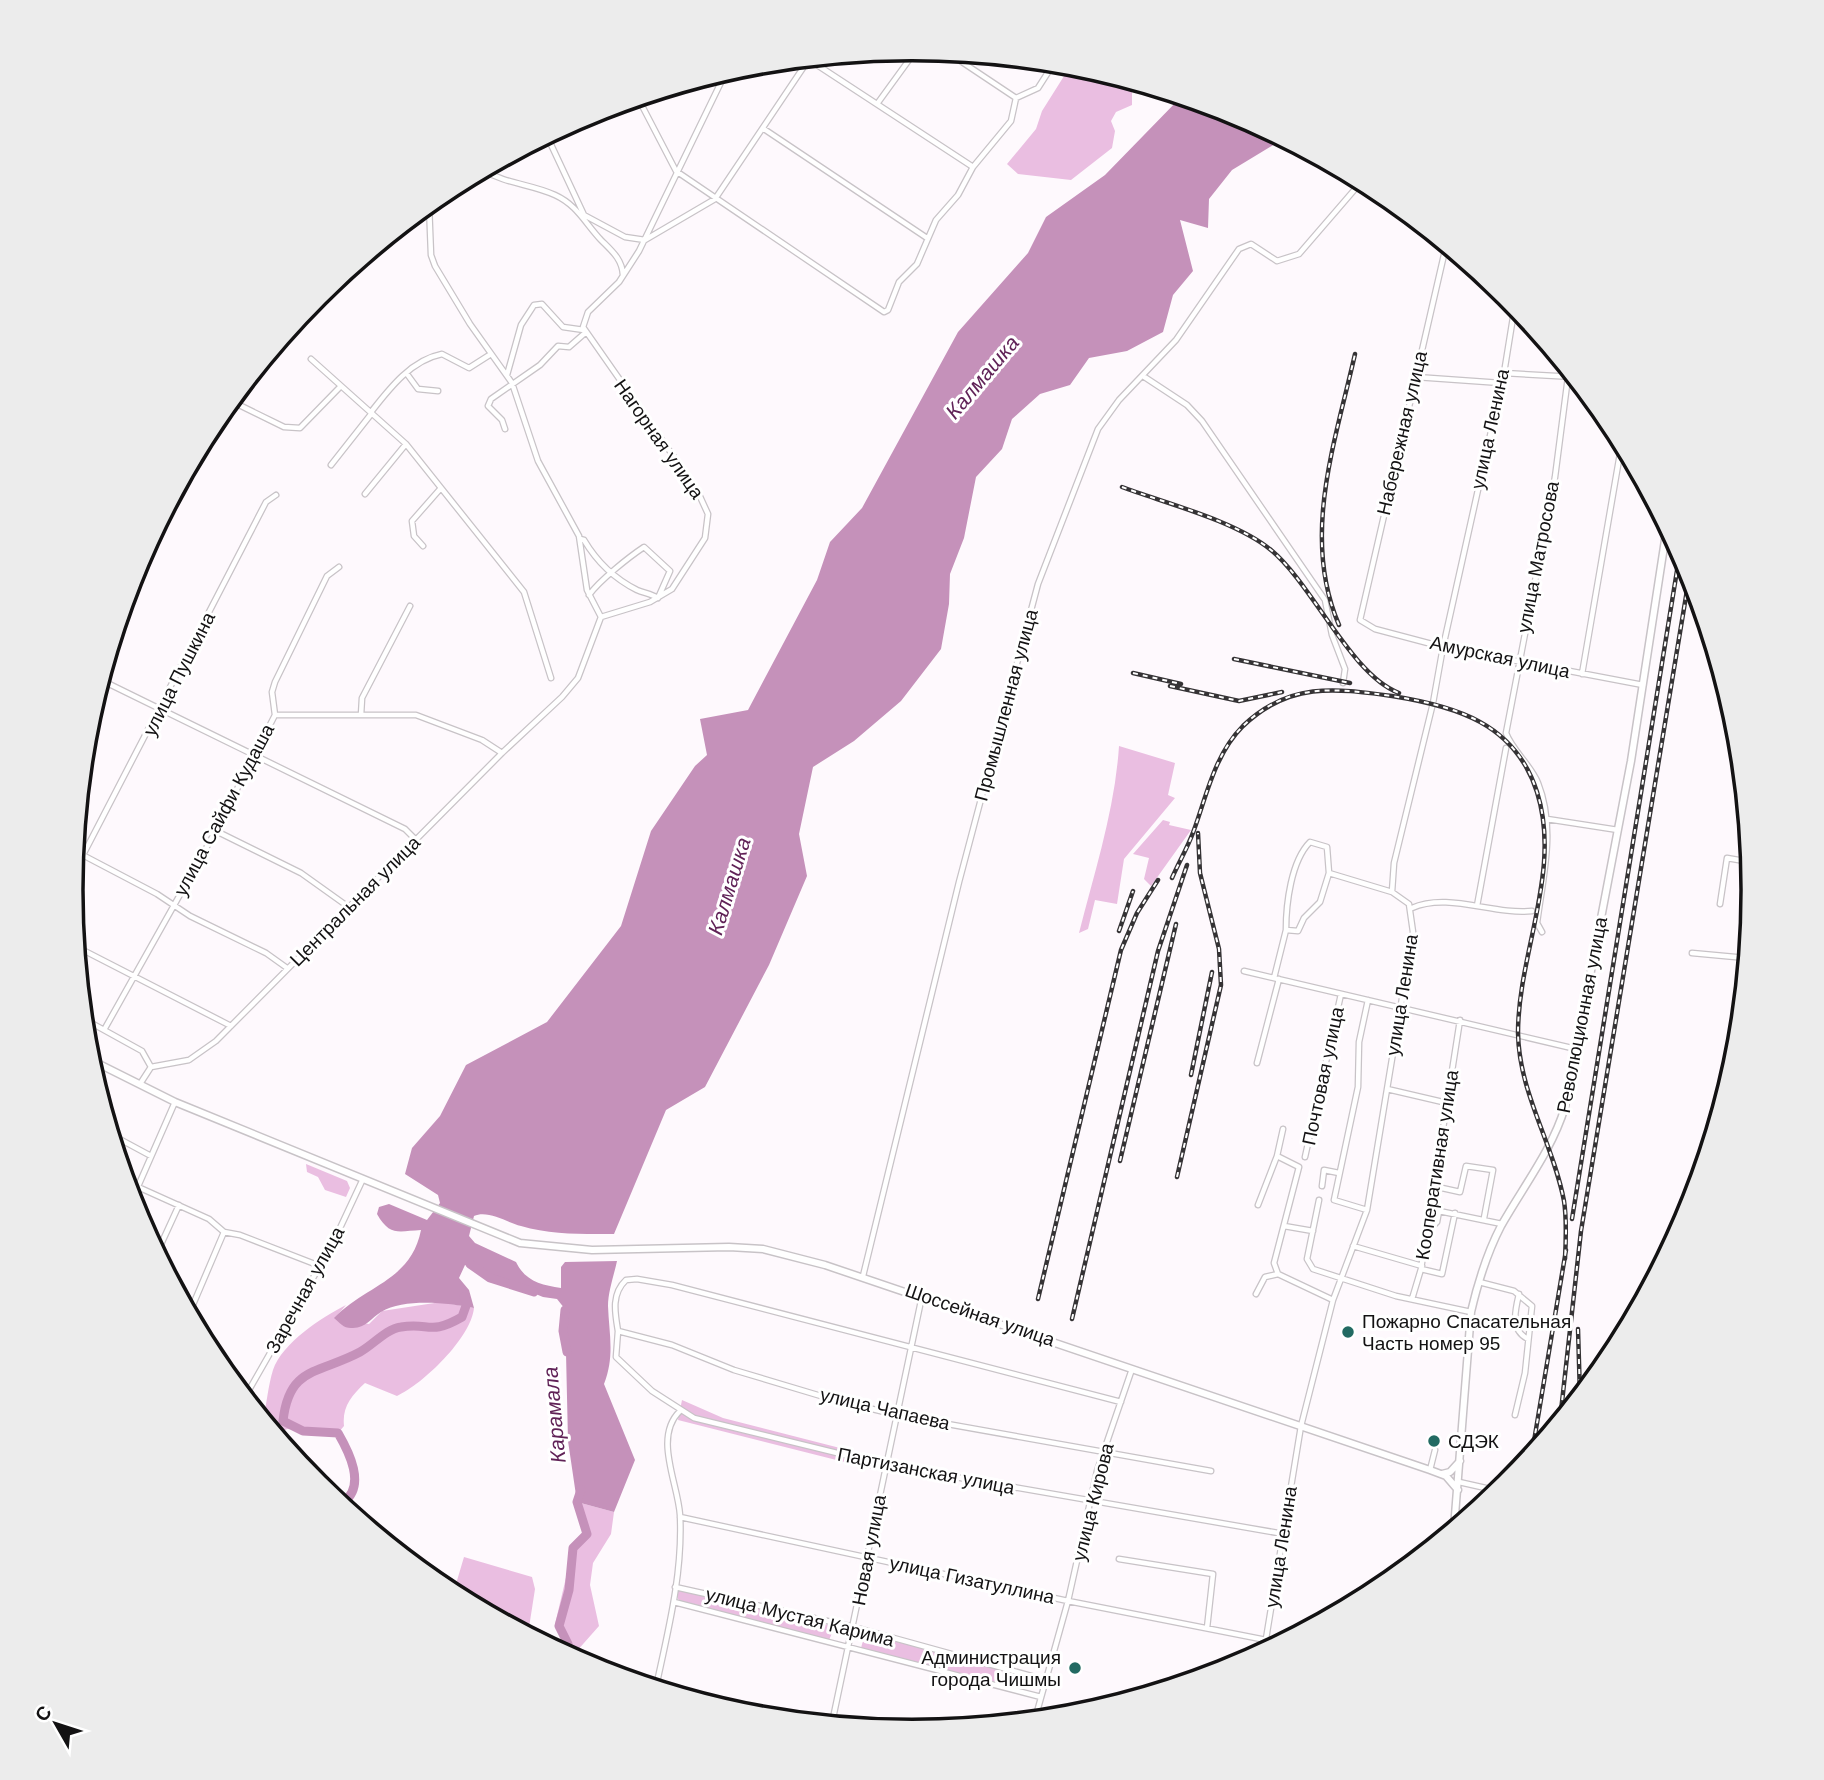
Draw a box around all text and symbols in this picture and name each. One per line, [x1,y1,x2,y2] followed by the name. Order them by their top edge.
[941,331,1023,423] water label: Калмашка
[1373,348,1431,517] street label: Набережная улица
[1467,366,1513,491] street label: улица Ленина
[610,375,708,503] street label: Нагорная улица
[1513,479,1563,635] street label: улица Матросова
[970,606,1042,803] street label: Промышленная улица
[139,608,219,739] street label: улица Пушкина
[1428,632,1572,682] street label: Амурская улица
[170,720,278,899] street label: улица Сайфи Кудаша
[286,831,425,970] street label: Центральная улица
[703,834,755,938] water label: Калмашка
[1553,915,1611,1115] street label: Революционная улица
[1382,932,1422,1057] street label: улица Ленина
[1298,1004,1348,1147] street label: Почтовая улица
[1412,1068,1462,1261] street label: Кооперативная улица
[262,1223,349,1357] street label: Заречная улица
[902,1280,1058,1351] street label: Шоссейная улица
[1362,1311,1571,1354] place label: Пожарно Спасательная Часть номер 95
[1340,1324,1356,1340] marker: Пожарно Спасательная Часть номер 95
[538,1366,570,1464] water label: Карамала
[818,1384,952,1434] street label: улица Чапаева
[1448,1431,1499,1452] place label: СДЭК
[1426,1433,1442,1449] marker: СДЭК
[1068,1440,1118,1563] street label: улица Кирова
[836,1444,1017,1499] street label: Партизанская улица
[1261,1484,1301,1609] street label: улица Ленина
[848,1492,890,1607] street label: Новая улица
[888,1552,1057,1608] street label: улица Гизатуллина
[704,1583,897,1651] street label: улица Мустая Карима
[921,1647,1061,1690] place label: Администрация города Чишмы
[1067,1660,1083,1676] marker: Администрация города Чишмы
[21,1689,91,1759] north arrow
[31,1701,56,1726] text: С

